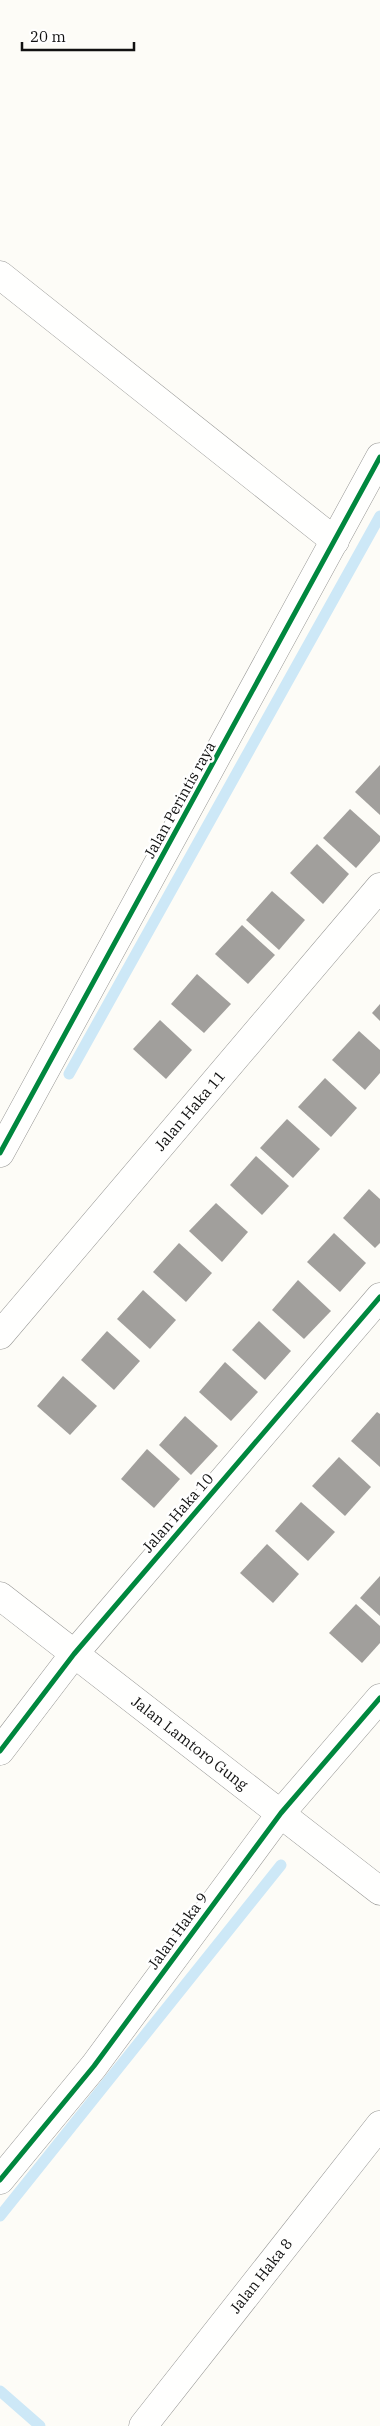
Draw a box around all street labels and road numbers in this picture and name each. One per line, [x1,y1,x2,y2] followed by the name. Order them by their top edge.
[140,738,219,861] street label: Jalan Perintis raya
[150,1066,229,1154] street label: Jalan Haka 11
[138,1469,217,1556] street label: Jalan Haka 10
[128,1692,252,1794] street label: Jalan Lamtoro Gung
[143,1889,212,1973] street label: Jalan Haka 9
[225,2234,296,2317] street label: Jalan Haka 8

